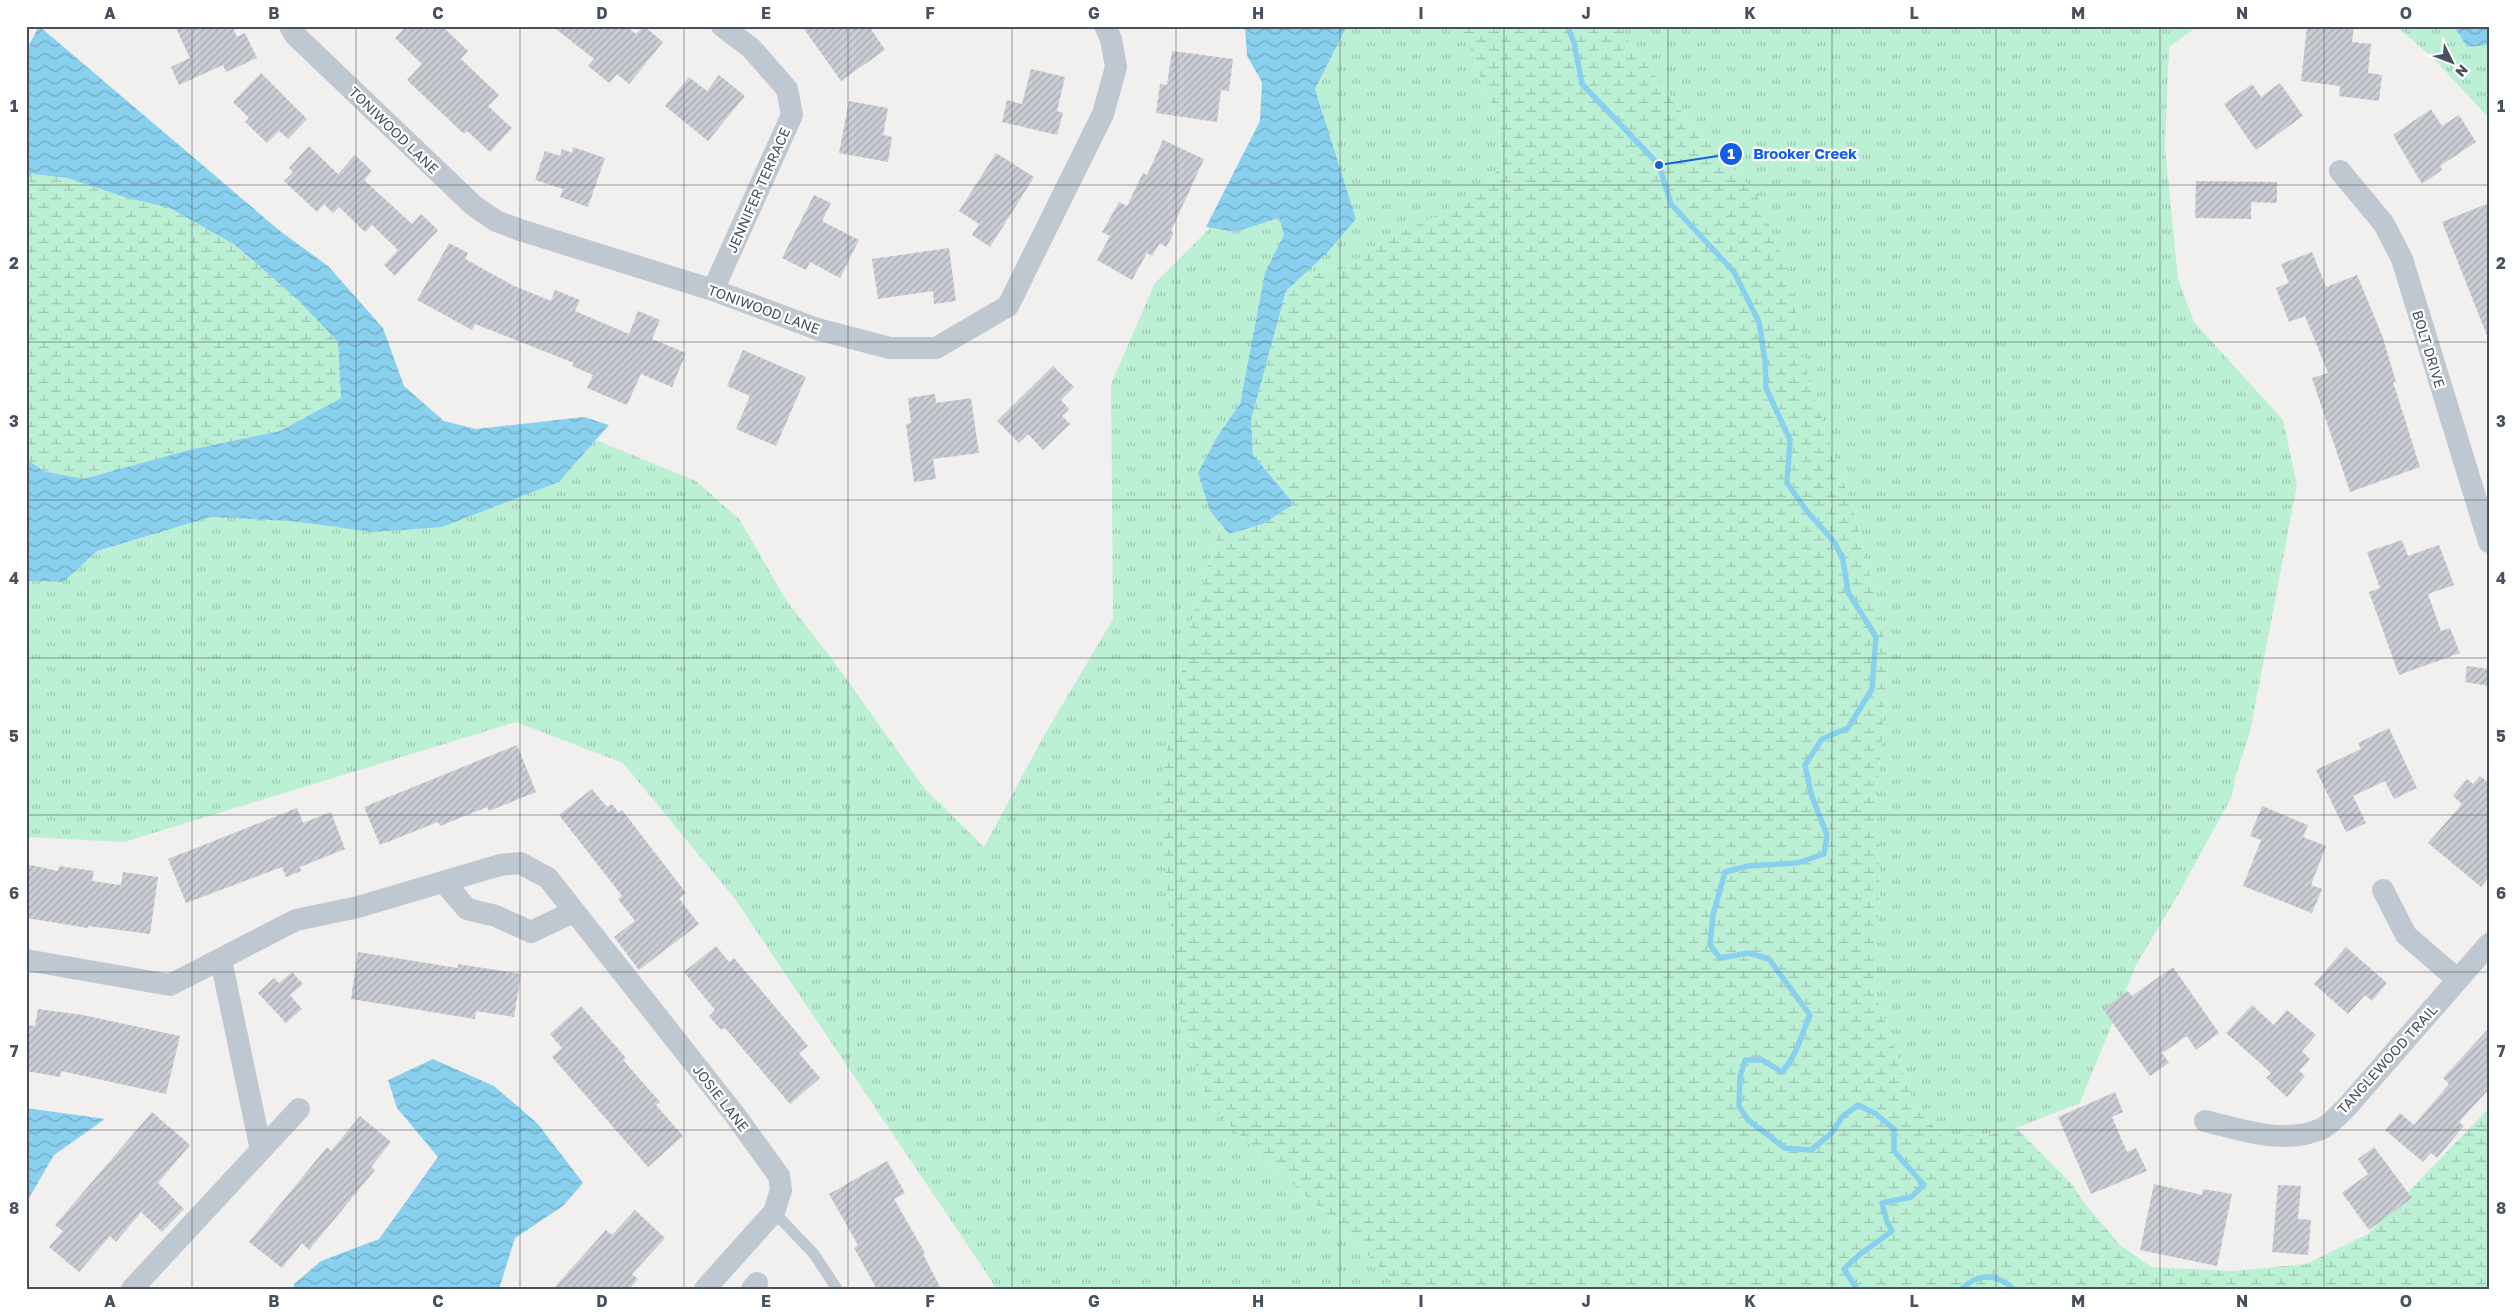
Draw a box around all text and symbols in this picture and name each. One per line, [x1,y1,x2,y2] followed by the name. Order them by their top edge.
[104,3,116,23] text: A
[268,3,280,23] text: B
[432,3,444,23] text: C
[596,3,608,23] text: D
[761,3,771,23] text: E
[925,3,935,23] text: F
[1088,3,1100,23] text: G
[1252,3,1264,23] text: H
[1418,3,1424,23] text: I
[1581,3,1591,23] text: J
[1744,3,1756,23] text: K
[1909,3,1919,23] text: L
[2071,3,2085,23] text: M
[2236,3,2248,23] text: N
[2400,3,2412,23] text: O
[2428,38,2478,88] north arrow
[2452,61,2472,81] text: N
[346,83,442,177] street label: TONIWOOD LANE
[10,96,18,116] text: 1
[2497,96,2505,116] text: 1
[723,125,793,255] street label: JENNIFER TERRACE
[1718,139,1867,169] callout: Brooker Creek
[1727,144,1735,162] text: 1
[1753,144,1857,162] text: Brooker Creek
[9,253,19,273] text: 2
[2496,253,2506,273] text: 2
[706,281,822,337] street label: TONIWOOD LANE
[2409,308,2449,390] street label: BOLT DRIVE
[9,411,19,431] text: 3
[2496,411,2506,431] text: 3
[9,568,19,588] text: 4
[2496,568,2506,588] text: 4
[9,726,19,746] text: 5
[2496,726,2506,746] text: 5
[9,883,19,903] text: 6
[2496,883,2506,903] text: 6
[2333,1001,2441,1117] street label: TANGLEWOOD TRAIL
[10,1041,19,1061] text: 7
[2497,1041,2506,1061] text: 7
[690,1061,752,1135] street label: JOSIE LANE
[9,1198,19,1218] text: 8
[2496,1198,2506,1218] text: 8
[104,1291,116,1311] text: A
[268,1291,280,1311] text: B
[432,1291,444,1311] text: C
[596,1291,608,1311] text: D
[761,1291,771,1311] text: E
[925,1291,935,1311] text: F
[1088,1291,1100,1311] text: G
[1252,1291,1264,1311] text: H
[1418,1291,1424,1311] text: I
[1581,1291,1591,1311] text: J
[1744,1291,1756,1311] text: K
[1909,1291,1919,1311] text: L
[2071,1291,2085,1311] text: M
[2236,1291,2248,1311] text: N
[2400,1291,2412,1311] text: O

